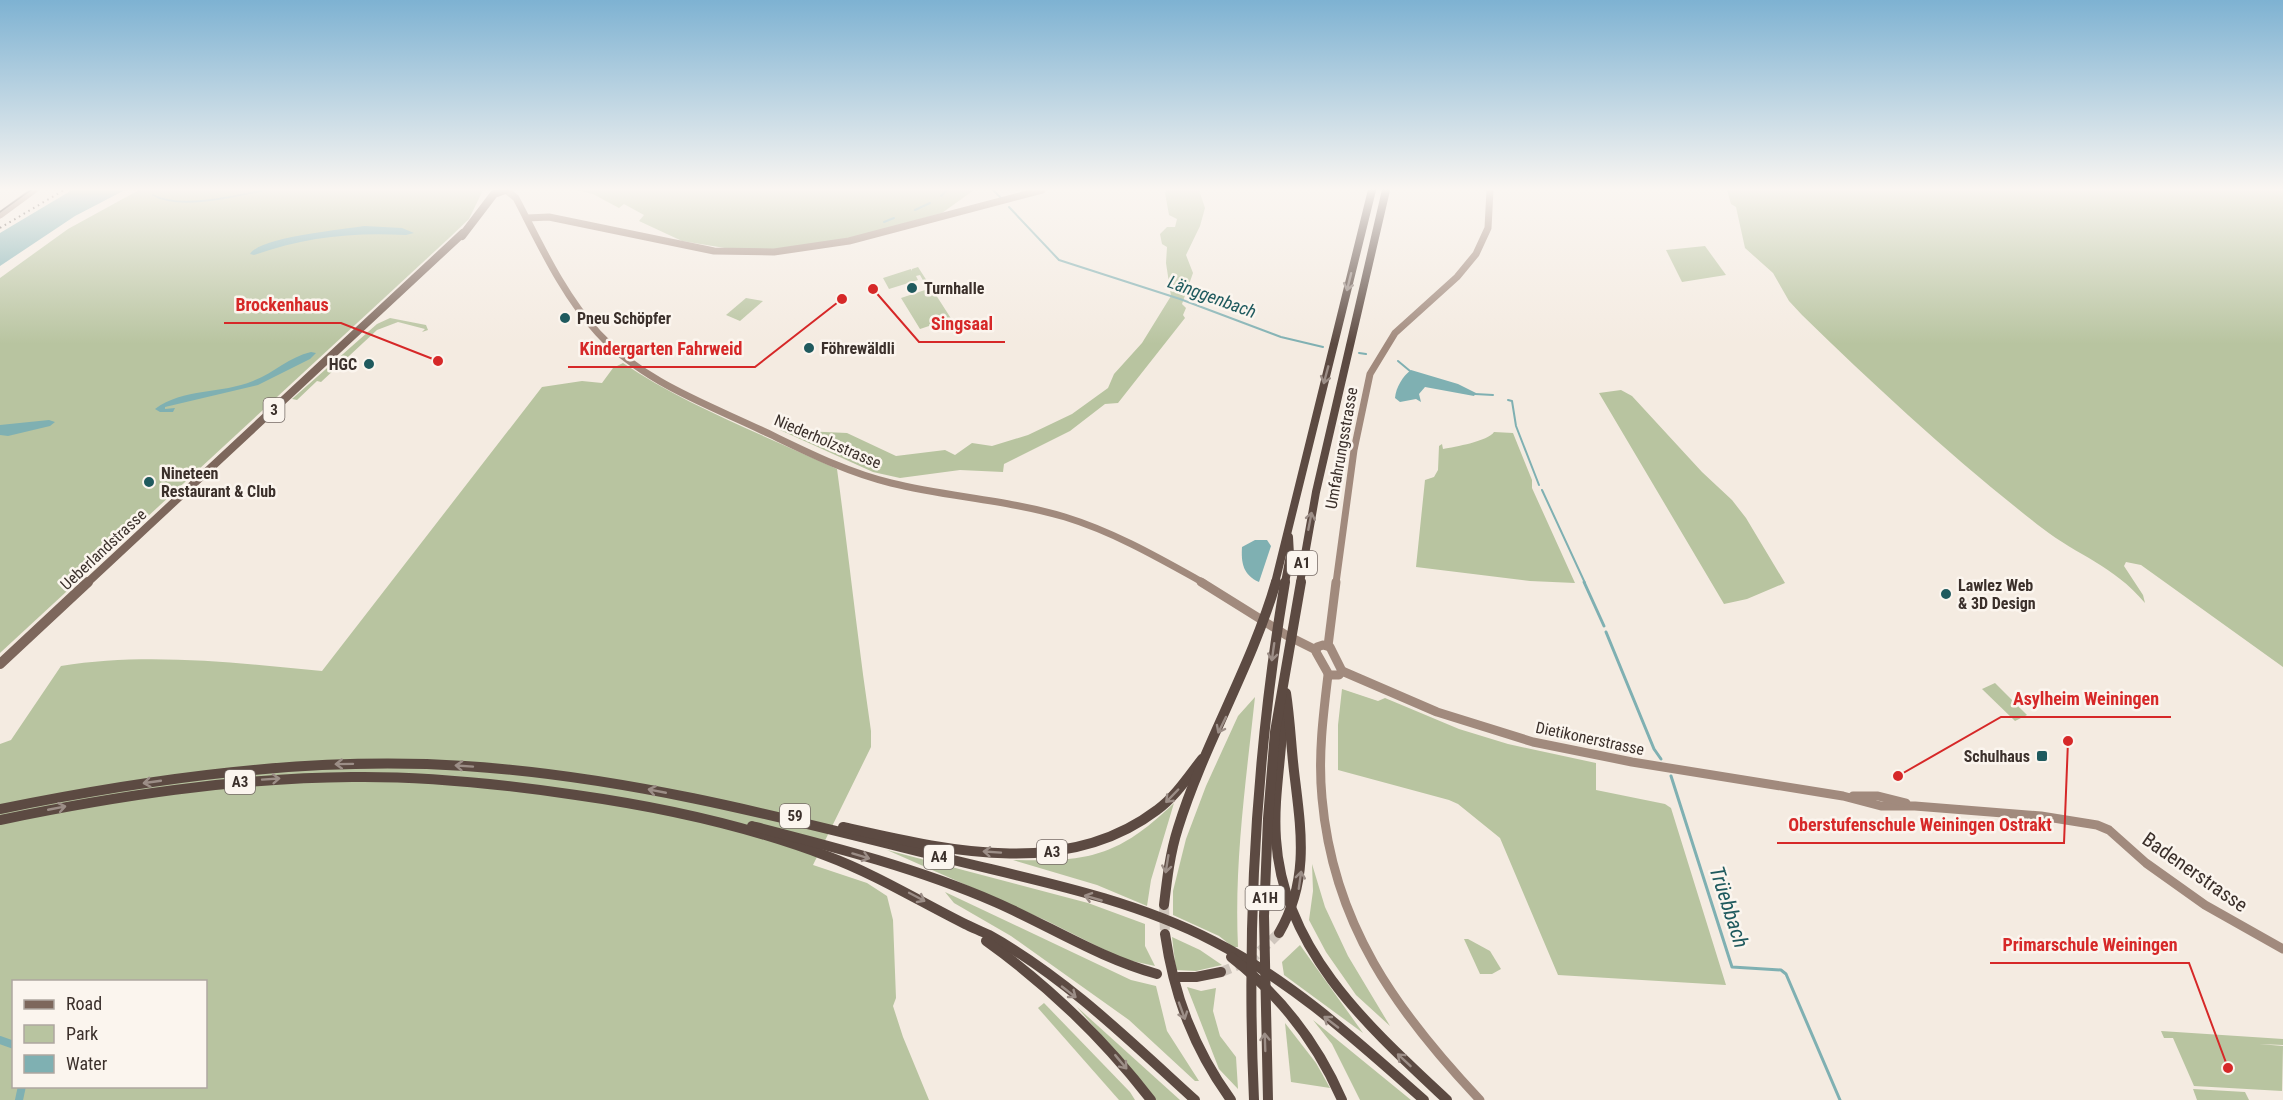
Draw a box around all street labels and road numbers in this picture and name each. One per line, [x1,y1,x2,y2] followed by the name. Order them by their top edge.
[1321,386,1362,510] street label: Umfahrungsstrasse
[264,398,284,422] road number: 3
[772,410,884,473] street label: Niederholzstrasse
[57,505,150,594] street label: Ueberlandstrasse
[1287,551,1317,575] road number: A1
[1534,718,1646,759] street label: Dietikonerstrasse
[225,770,255,794] road number: A3
[780,804,810,828] road number: 59
[2138,827,2252,917] street label: Badenerstrasse
[1037,840,1067,864] road number: A3
[924,845,954,869] road number: A4
[1246,886,1284,910] road number: A1H

